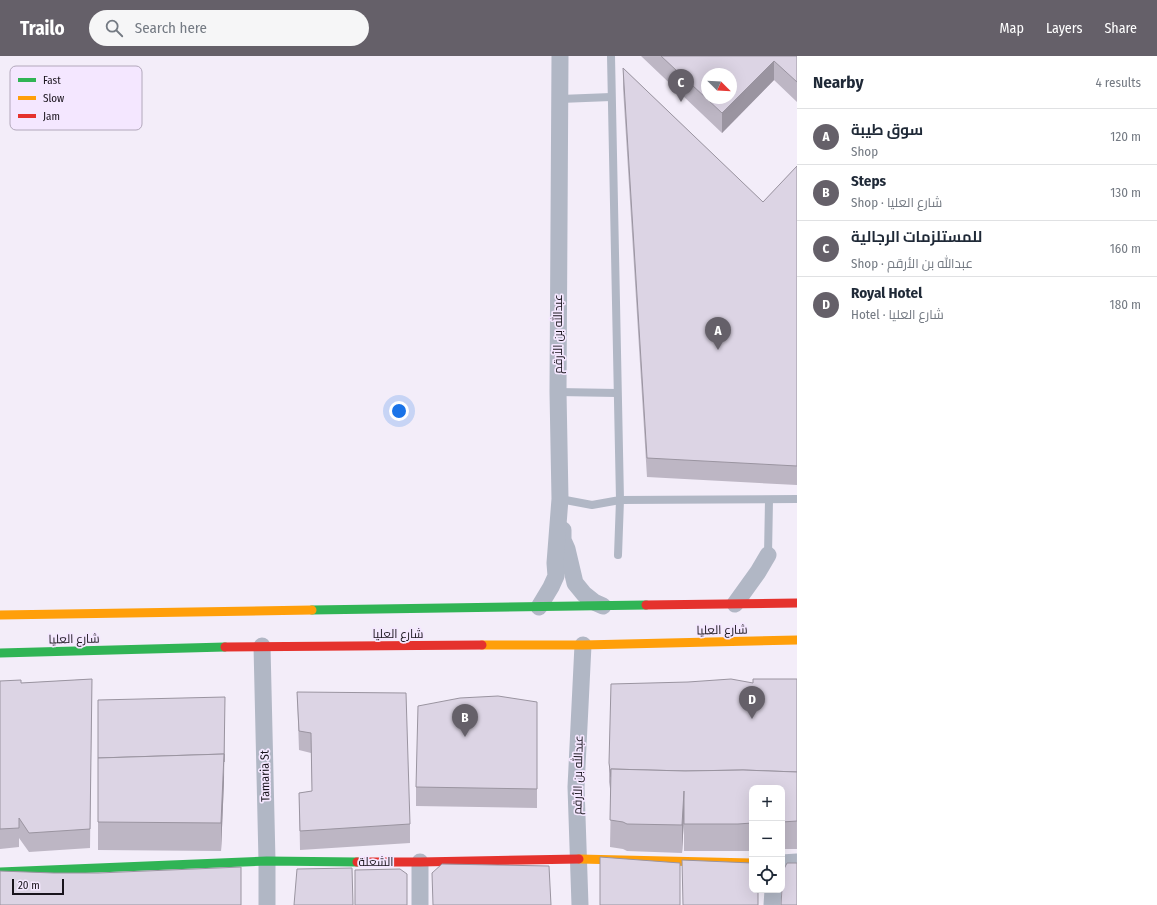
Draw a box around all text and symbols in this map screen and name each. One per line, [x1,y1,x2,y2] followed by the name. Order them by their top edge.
[89,10,369,46] search box
[20,17,65,40] text: Trailo
[103,17,125,39] icon: search
[135,19,207,37] text: Search here
[1000,20,1024,37] text: Map
[1046,20,1082,37] text: Layers
[1104,20,1137,37] text: Share
[10,66,142,130] legend
[701,68,737,104] north arrow
[668,69,694,102] pin: C
[813,72,864,93] text: Nearby
[43,74,61,87] text: Fast
[1095,75,1141,90] text: 4 results
[43,92,64,105] text: Slow
[43,110,60,123] text: Jam
[851,121,923,139] text: سوق طيبة
[822,129,830,144] text: A
[1110,129,1141,144] text: 120 m
[851,144,878,159] text: Shop
[851,172,886,190] text: Steps
[822,185,830,200] text: B
[1110,185,1141,200] text: 130 m
[851,195,942,210] text: Shop · شارع العليا
[851,228,982,246] text: للمستلزمات الرجالية
[823,241,829,256] text: C
[1110,241,1141,256] text: 160 m
[851,256,973,271] text: Shop · عبدالله بن الأرقم
[851,284,922,302] text: Royal Hotel
[550,294,566,374] street label: عبدالله بن الأرقم
[822,297,830,312] text: D
[1110,297,1141,312] text: 180 m
[851,307,944,322] text: Hotel · شارع العليا
[705,317,731,350] pin: A
[389,401,409,421] your location
[696,623,748,638] street label: شارع العليا
[373,627,424,642] street label: شارع العليا
[48,632,100,647] street label: شارع العليا
[739,686,765,719] pin: D
[452,704,478,737] pin: B
[569,735,587,815] street label: عبدالله بن الأرقم
[258,750,272,802] street label: Tamaria St
[749,785,785,893] map controls
[749,785,785,821] button: +
[749,821,785,857] button: −
[358,855,394,869] street label: الشعلة
[749,857,785,893] button: locate
[12,877,64,896] scale bar
[18,879,40,892] text: 20 m

